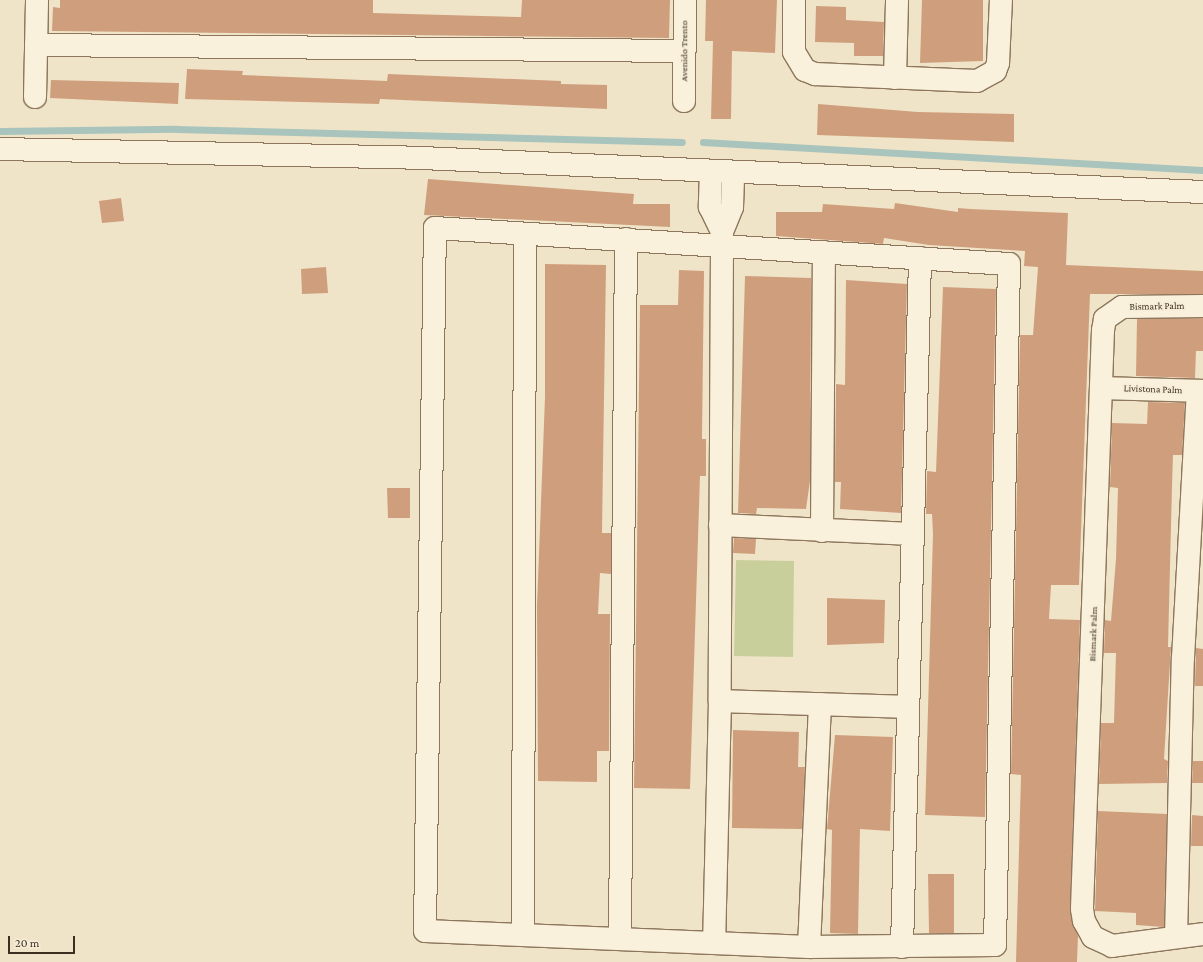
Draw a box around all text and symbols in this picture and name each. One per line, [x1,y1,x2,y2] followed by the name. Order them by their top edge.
[678,20,690,82] street label: Avenido Trento
[1129,300,1185,312] street label: Bismark Palm
[1123,382,1183,396] street label: Livistona Palm
[1086,606,1100,662] street label: Bismark Palm
[10,928,77,954] scale bar
[15,936,39,950] text: 20 m

